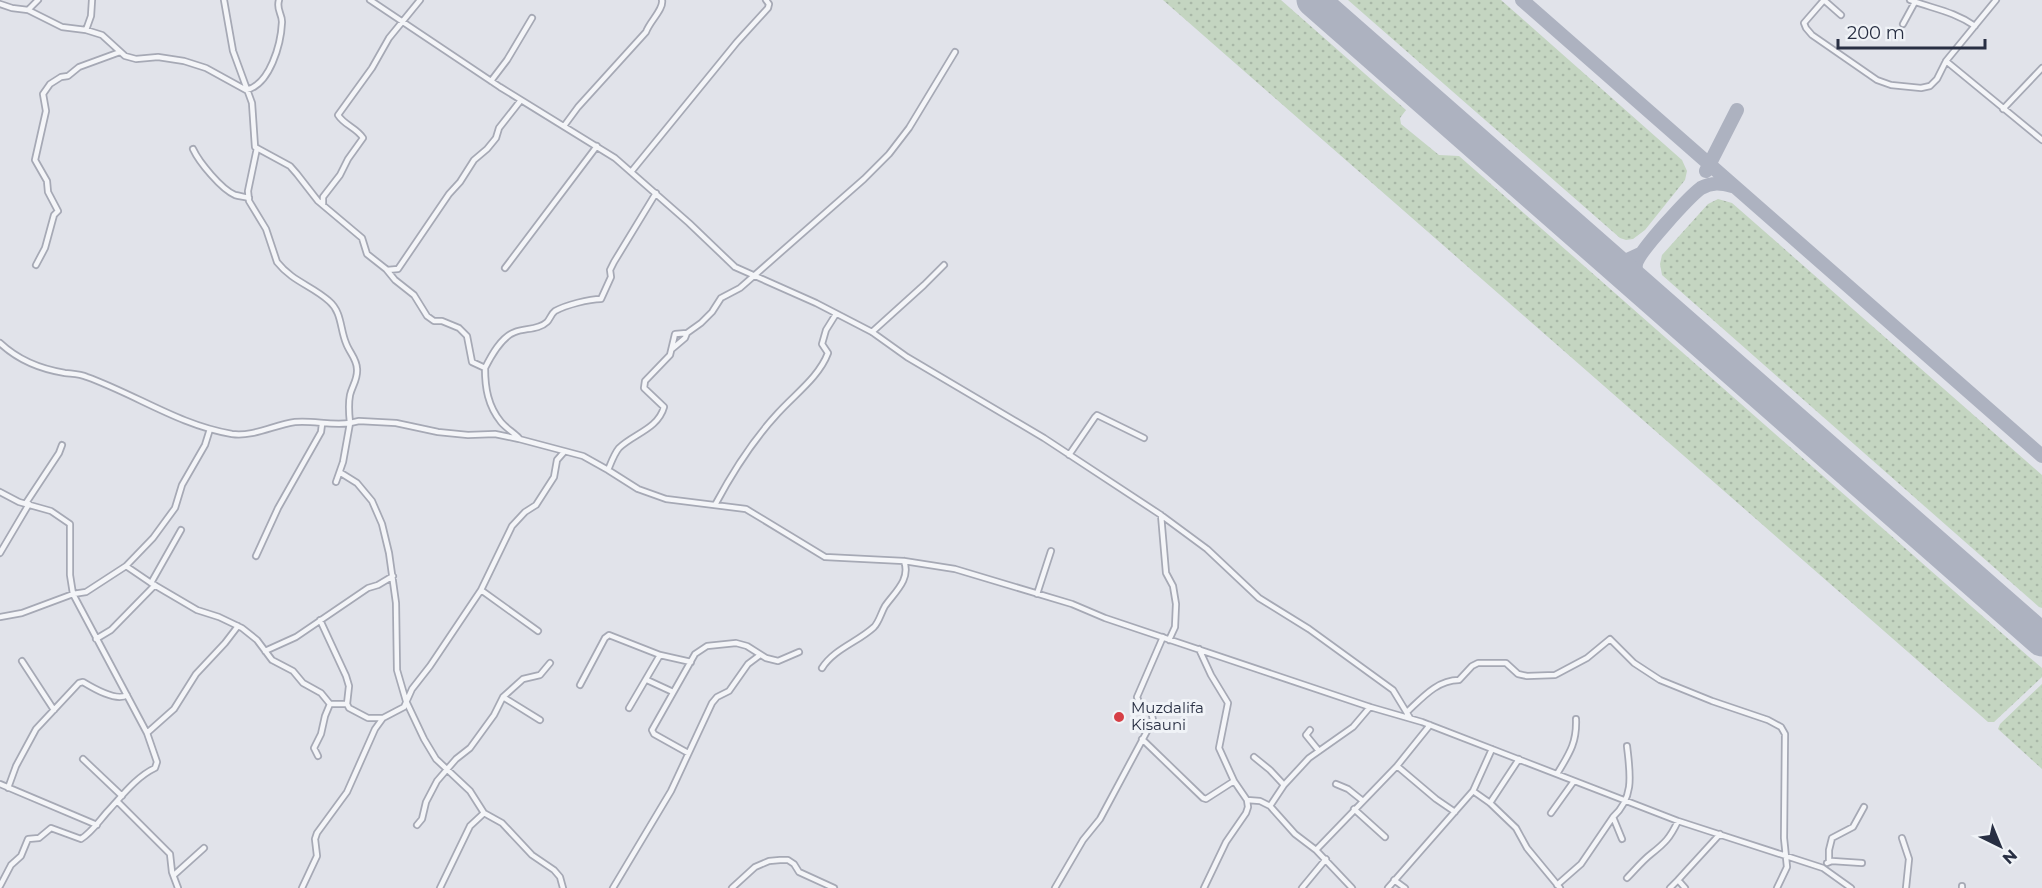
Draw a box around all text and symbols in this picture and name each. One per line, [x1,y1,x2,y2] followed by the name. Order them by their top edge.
[1838,12,1985,50] scale bar
[1847,22,1905,44] text: 200 m
[1131,698,1204,734] place label: Muzdalifa Kisauni
[1112,710,1126,724] marker: Muzdalifa Kisauni
[1970,816,2030,876] north arrow
[1999,845,2021,868] text: N

